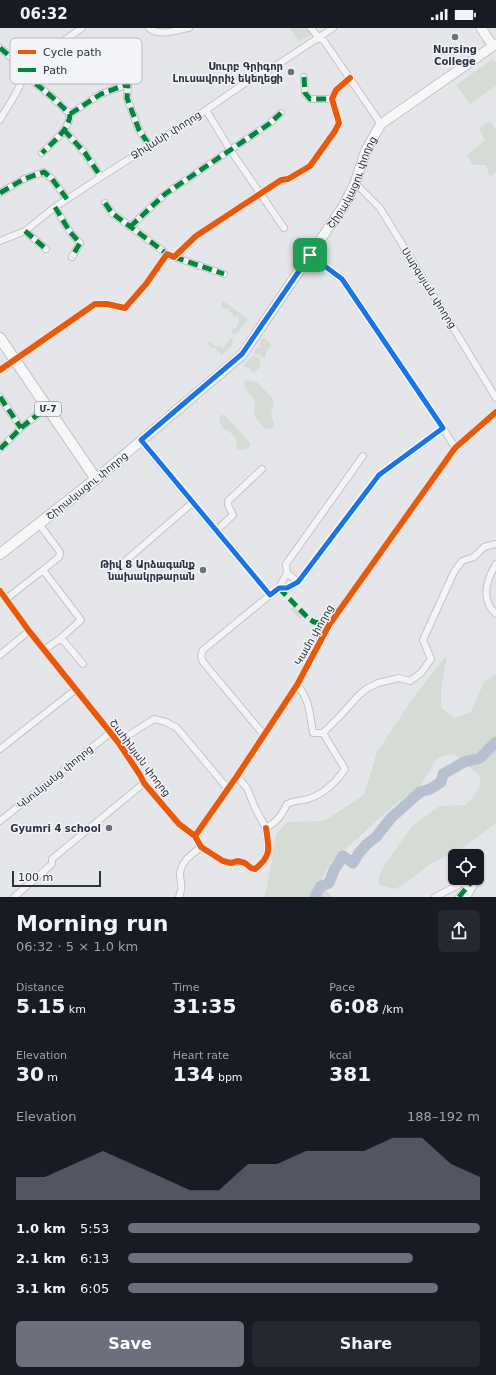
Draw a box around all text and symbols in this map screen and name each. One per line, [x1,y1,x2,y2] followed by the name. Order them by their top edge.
[20,5,68,23] text: 06:32
[450,32,460,42] marker: Nursing College
[10,38,142,84] legend
[433,44,477,67] place label: Nursing College
[43,46,102,59] text: Cycle path
[173,61,283,84] place label: Սուրբ Գրիգոր Լուսավորիչ եկեղեցի
[43,64,67,77] text: Path
[286,67,296,77] marker: Սուրբ Գրիգոր Լուսավորիչ եկեղեցի
[129,109,203,161] street label: Ջիվանի փողոց
[324,134,378,230] street label: Շիրակացու փողոց
[293,238,327,272] pin
[299,244,321,266] icon: arrive
[400,245,458,331] street label: Սարգսյան փողոց
[35,402,61,416] road number: Մ-7
[44,450,130,522] street label: Շիրակացու փողոց
[100,559,196,582] place label: Թիվ 8 Արձագանք նախակրթարան
[198,565,208,575] marker: Թիվ 8 Արձագանք նախակրթարան
[292,603,336,667] street label: Կամո փողոց
[108,717,172,799] street label: Շահինյան փողոց
[15,743,95,811] street label: Կնունյանց փողոց
[10,823,101,834] place label: Gyumri 4 school
[104,823,114,833] marker: Gyumri 4 school
[448,849,484,885] map controls
[448,849,484,885] button: locate
[12,869,101,888] scale bar
[18,871,53,884] text: 100 m
[438,910,480,952] button: share
[16,911,168,936] text: Morning run
[16,939,138,954] text: 06:32 · 5 × 1.0 km
[16,981,64,994] text: Distance
[173,981,200,994] text: Time
[329,981,355,994] text: Pace
[16,994,65,1018] text: 5.15
[173,994,236,1018] text: 31:35
[329,994,379,1018] text: 6:08
[65,1003,86,1016] text: km
[379,1003,403,1016] text: /km
[16,1049,67,1062] text: Elevation
[173,1049,229,1062] text: Heart rate
[329,1049,352,1062] text: kcal
[16,1062,44,1086] text: 30
[173,1062,214,1086] text: 134
[329,1062,371,1086] text: 381
[44,1071,58,1084] text: m
[214,1071,243,1084] text: bpm
[16,1109,76,1124] text: Elevation
[407,1109,480,1124] text: 188–192 m
[16,1221,66,1236] text: 1.0 km
[80,1221,109,1236] text: 5:53
[16,1251,66,1266] text: 2.1 km
[80,1251,109,1266] text: 6:13
[16,1281,66,1296] text: 3.1 km
[80,1281,109,1296] text: 6:05
[16,1321,244,1367] button: Save
[252,1321,480,1367] button: Share

